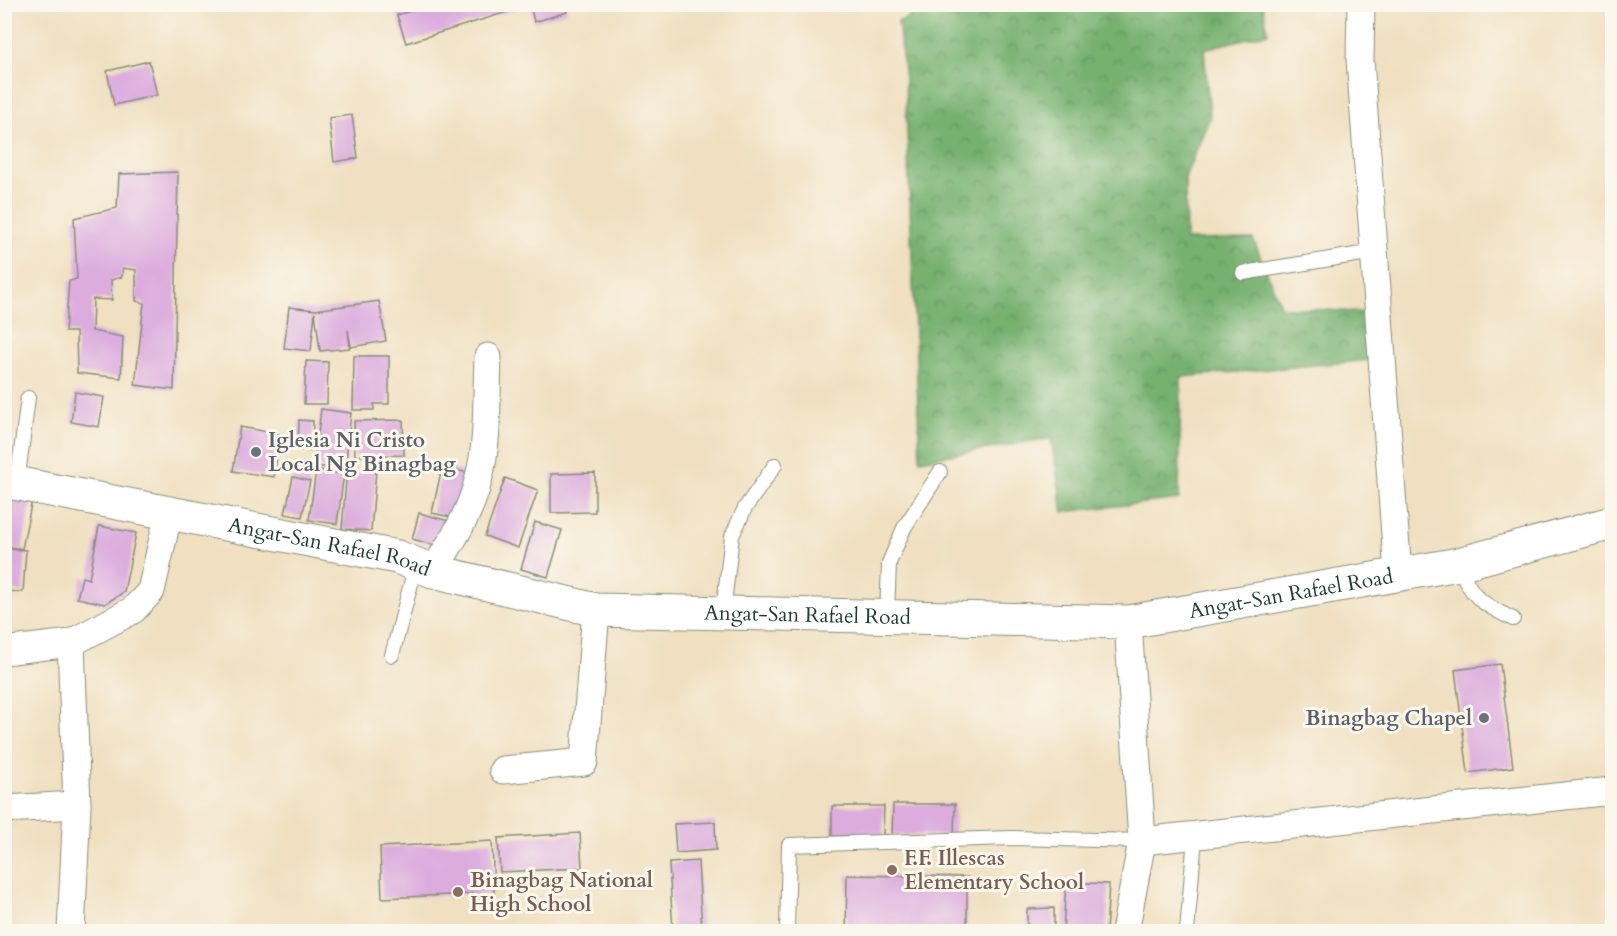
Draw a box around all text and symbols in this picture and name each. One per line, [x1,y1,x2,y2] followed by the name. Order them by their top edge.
[268,426,456,479] place label: Iglesia Ni Cristo Local Ng Binagbag
[249,445,263,459] marker: Iglesia Ni Cristo Local Ng Binagbag
[226,511,435,584] street label: Angat-San Rafael Road
[1187,562,1395,626] street label: Angat-San Rafael Road
[704,598,911,632] street label: Angat-San Rafael Road
[1305,704,1472,733] place label: Binagbag Chapel
[1477,711,1491,725] marker: Binagbag Chapel
[904,844,1084,897] place label: F.F. Illescas Elementary School
[885,863,899,877] marker: F.F. Illescas Elementary School
[470,866,653,919] place label: Binagbag National High School
[451,885,465,899] marker: Binagbag National High School

